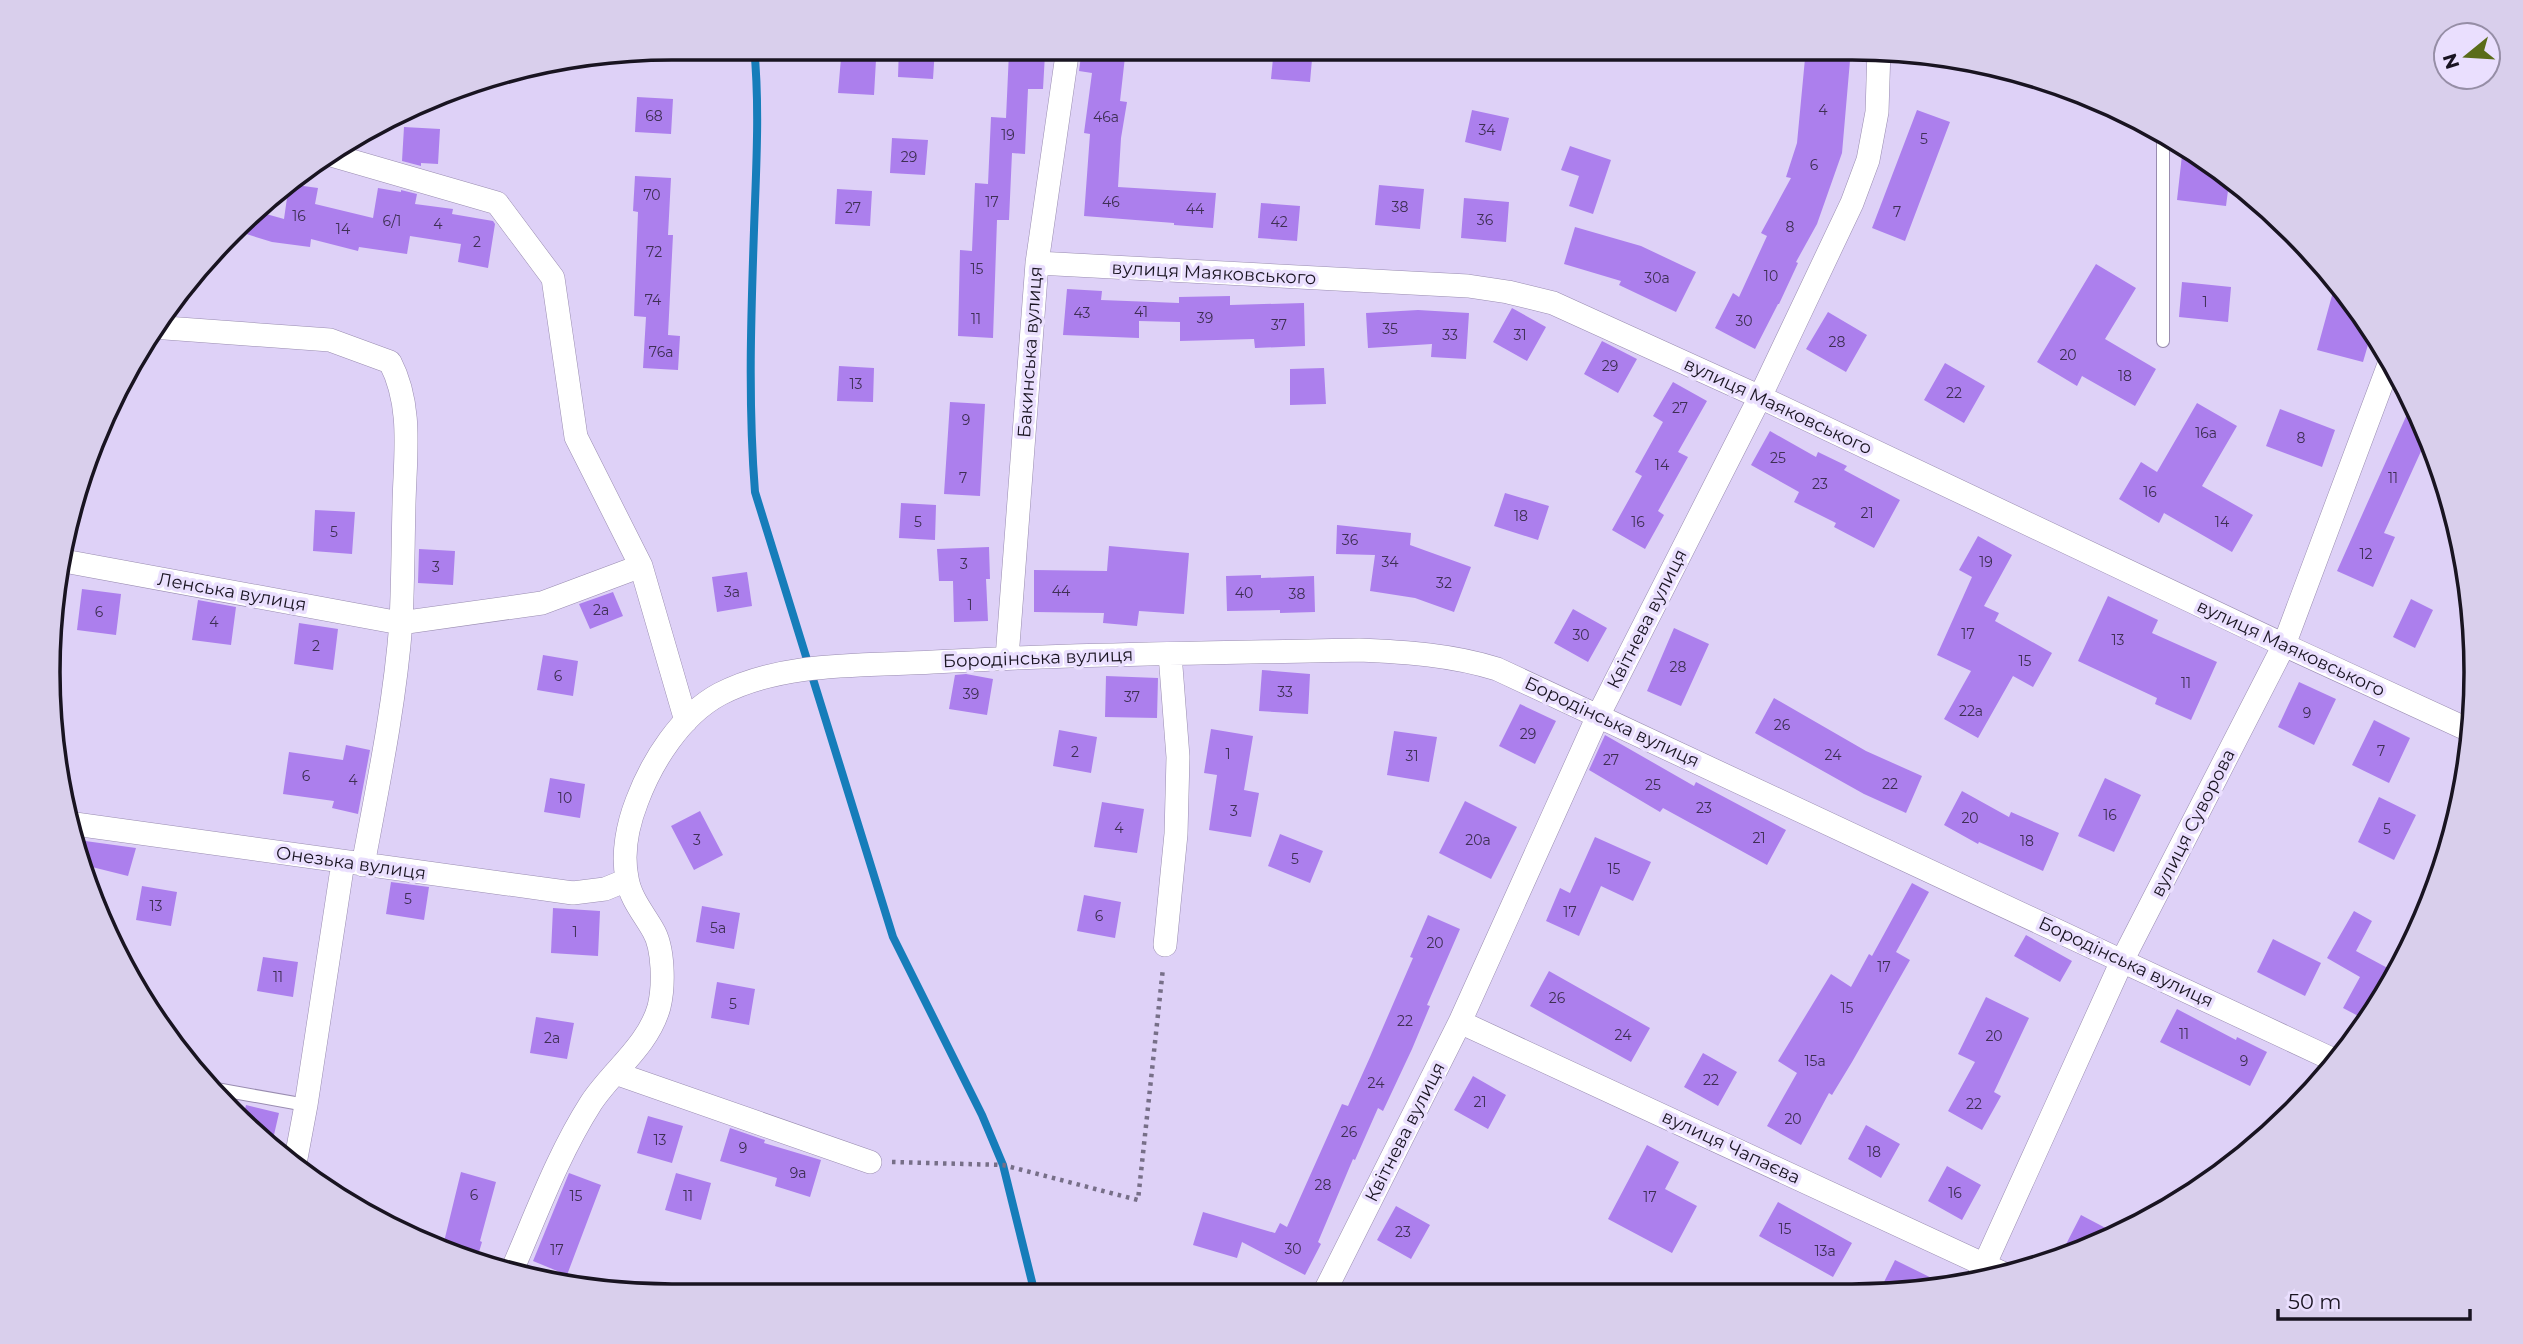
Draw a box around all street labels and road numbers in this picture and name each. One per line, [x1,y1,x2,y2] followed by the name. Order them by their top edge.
[1111,257,1317,289] street label: вулиця Маяковського
[1013,266,1047,438] street label: Бакинська вулиця
[1680,353,1876,459] street label: вулиця Маяковського
[1602,545,1692,693] street label: Квітнева вулиця
[156,568,308,616] street label: Ленська вулиця
[2193,595,2389,701] street label: вулиця Маяковського
[942,644,1134,672] street label: Бородінська вулиця
[1521,672,1703,772] street label: Бородінська вулиця
[2146,745,2240,901] street label: вулиця Суворова
[275,842,427,884] street label: Онезька вулиця
[2035,912,2217,1012] street label: Бородінська вулиця
[1360,1058,1450,1206] street label: Квітнева вулиця
[1658,1105,1804,1189] street label: вулиця Чапаєва

